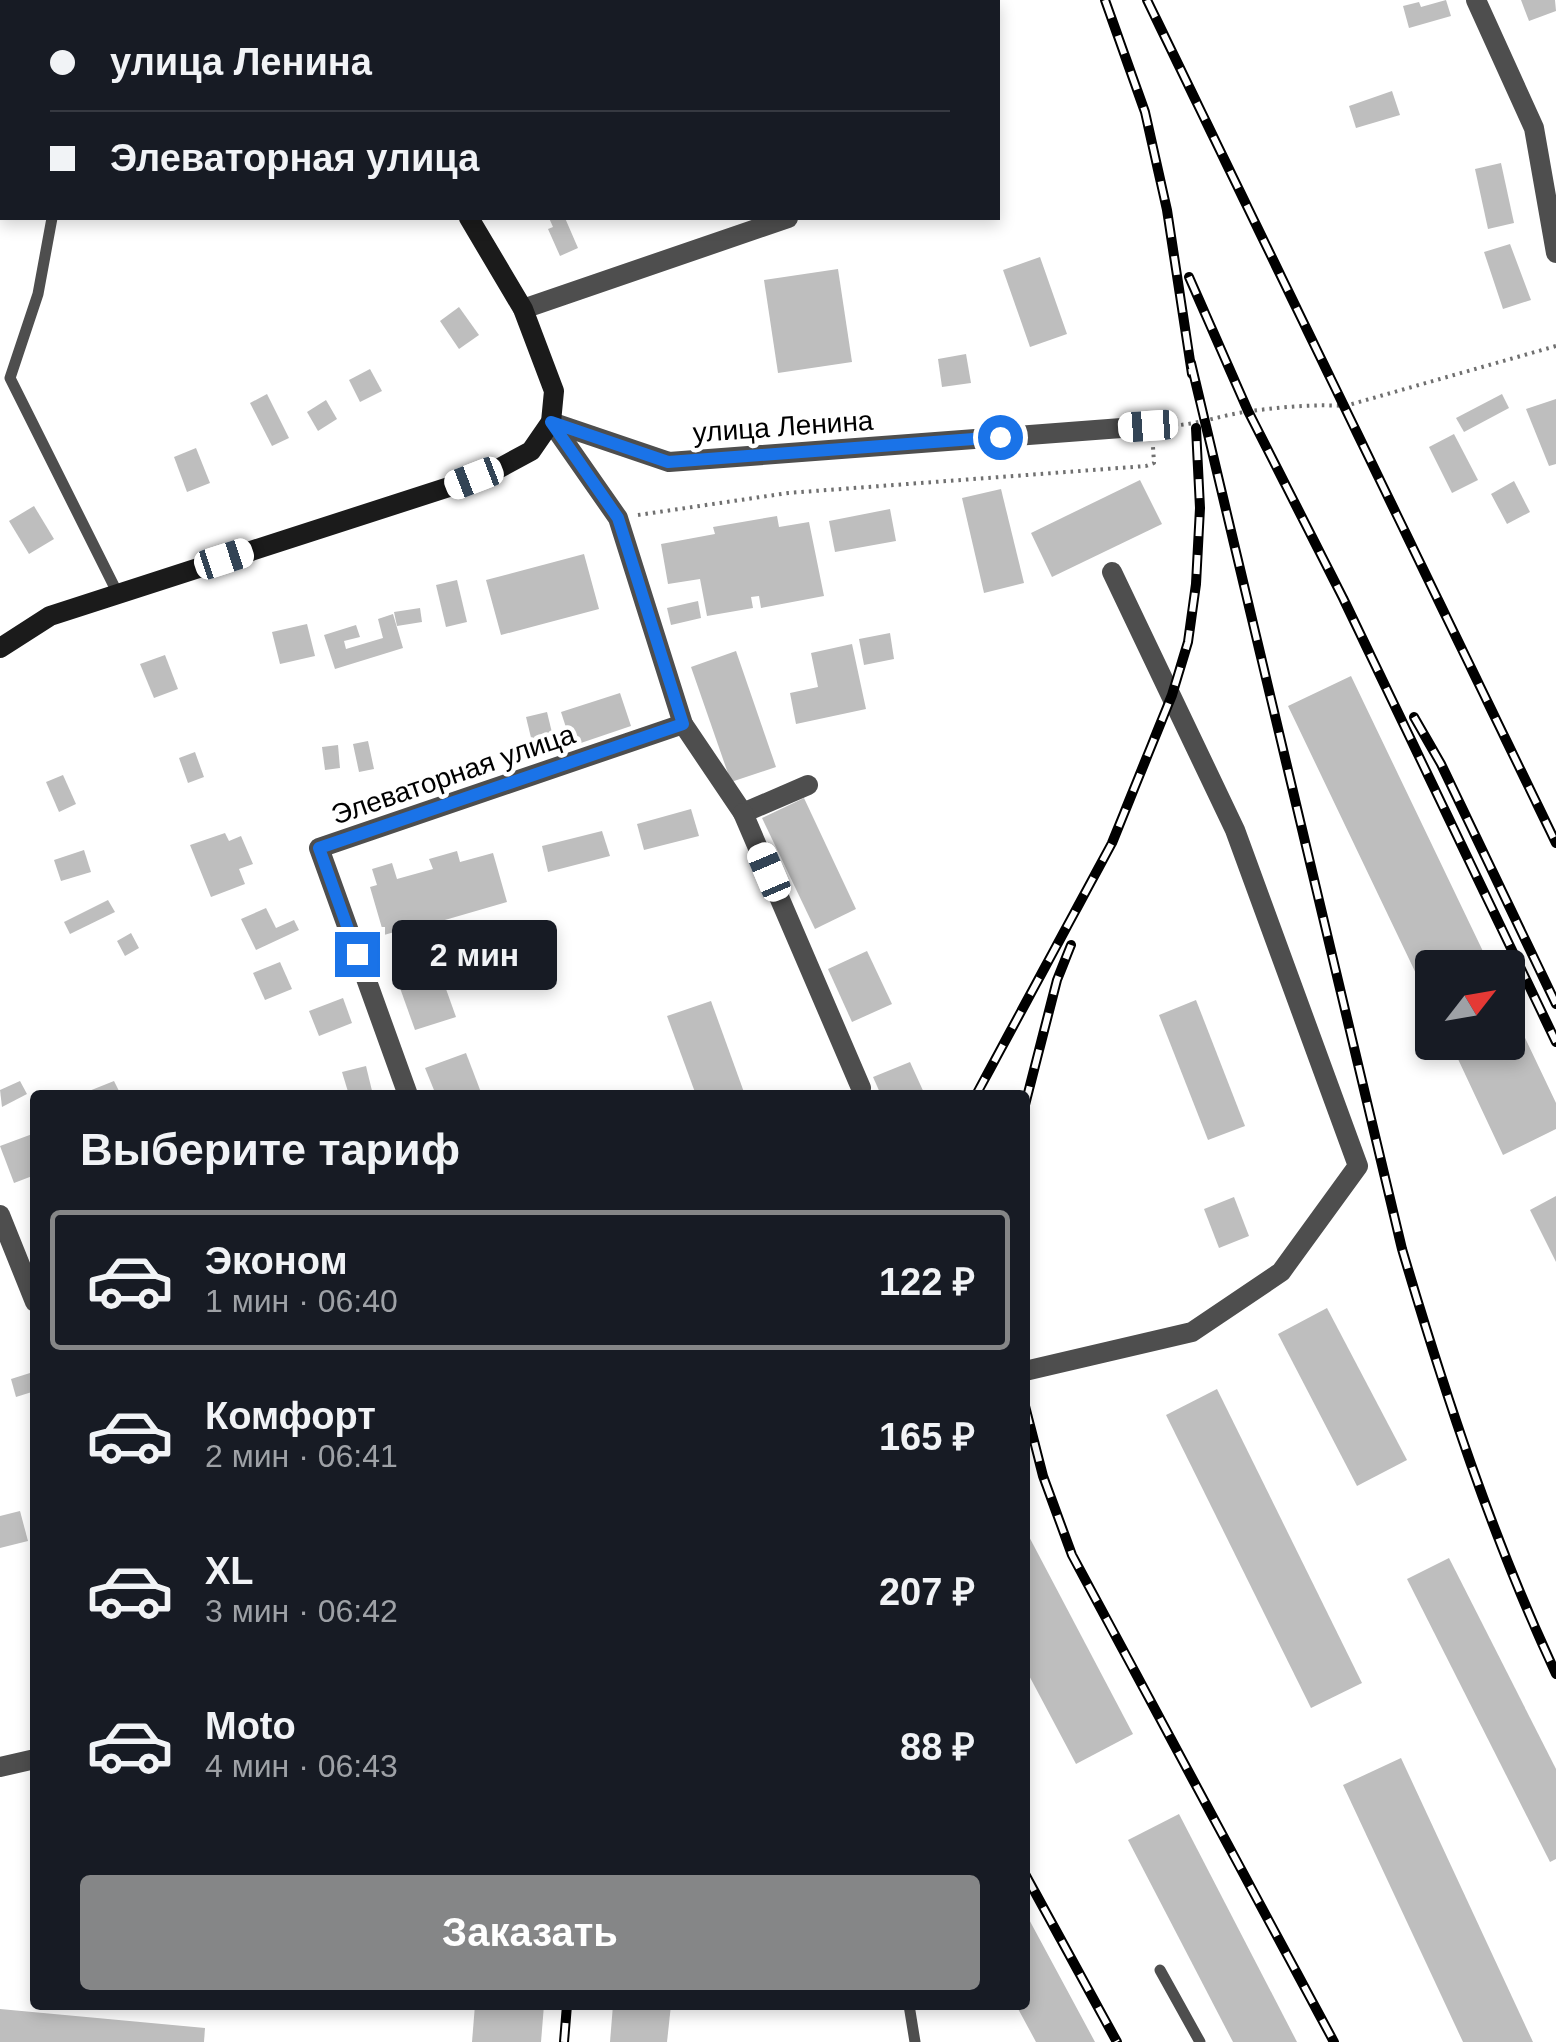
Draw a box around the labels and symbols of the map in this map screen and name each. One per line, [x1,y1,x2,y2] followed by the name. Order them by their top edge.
[692,405,875,448] street label: улица Ленина
[1117,409,1179,443] car
[978,415,1023,460] route start
[441,453,507,503] car
[191,535,257,583] car
[327,718,579,831] street label: Элеваторная улица
[743,839,795,905] car
[392,919,557,989] callout: 2 мин
[335,932,380,977] route end
[1415,950,1525,1060] north arrow

